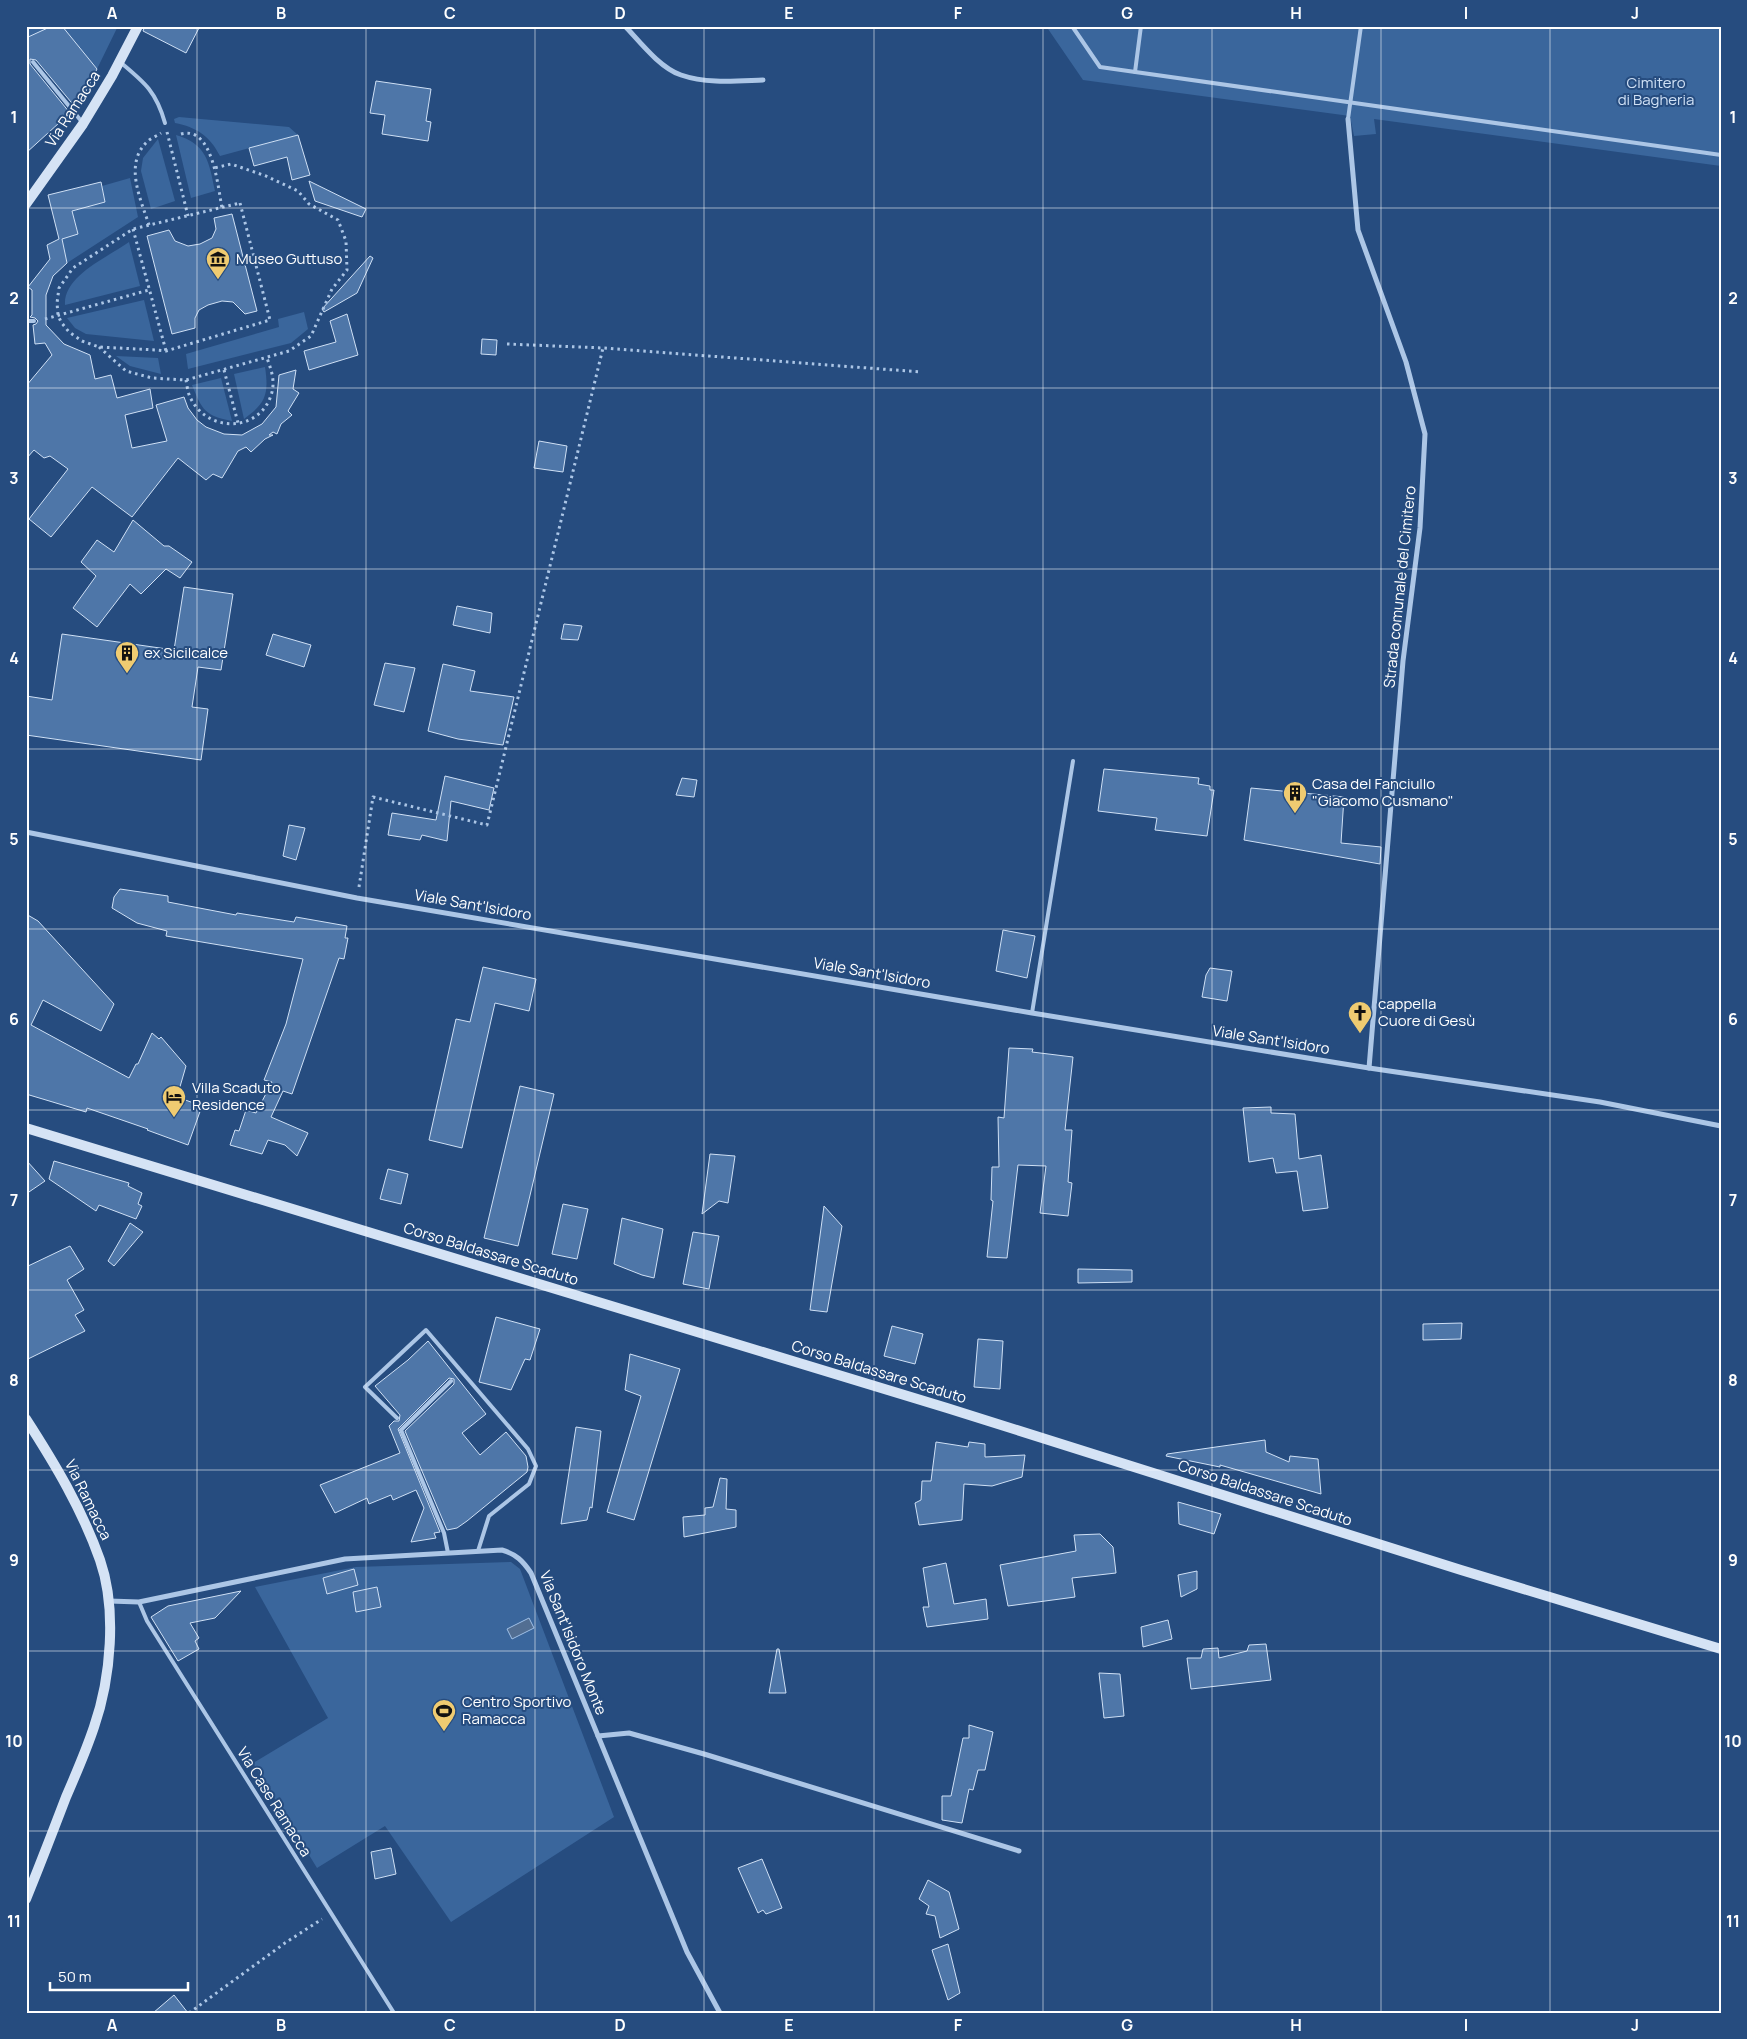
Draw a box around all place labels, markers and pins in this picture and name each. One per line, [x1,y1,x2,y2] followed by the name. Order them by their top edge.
[205,246,231,280] museum icon: Museo Guttuso
[236,248,342,269] place label: Museo Guttuso
[114,640,140,674] building icon: ex Sicilcalce
[144,642,228,663] place label: ex Sicilcalce
[1312,773,1454,811] place label: Casa del Fanciullo "Giacomo Cusmano"
[1282,780,1308,814] building icon: Casa del Fanciullo "Giacomo Cusmano"
[1378,993,1475,1031] place label: cappella Cuore di Gesù
[1347,1000,1373,1034] church icon: cappella Cuore di Gesù
[192,1077,281,1115] place label: Villa Scaduto Residence
[161,1084,187,1118] hotel icon: Villa Scaduto Residence
[462,1691,572,1729] place label: Centro Sportivo Ramacca
[431,1698,457,1732] sports icon: Centro Sportivo Ramacca

